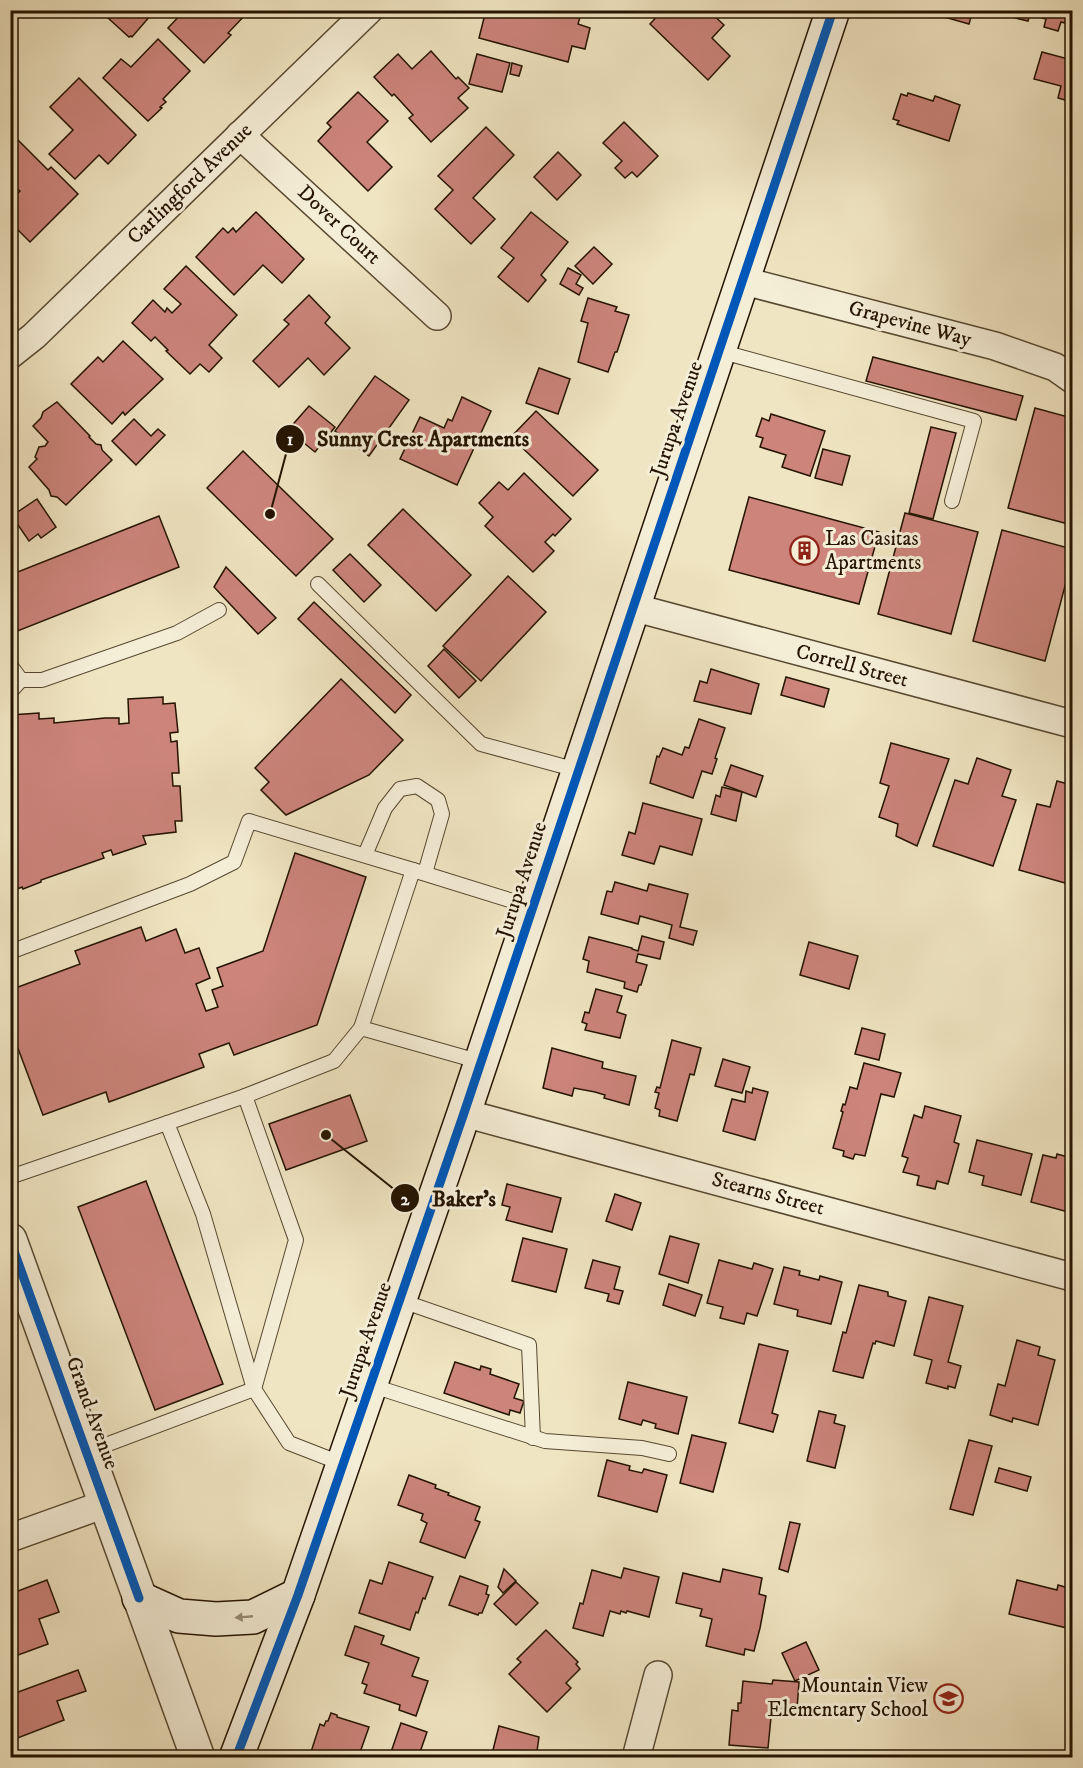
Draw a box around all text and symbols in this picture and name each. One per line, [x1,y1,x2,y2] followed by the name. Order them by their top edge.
[122,118,258,250] street label: Carlingford Avenue
[292,180,386,270] street label: Dover Court
[846,295,975,353] street label: Grapevine Way
[644,357,709,482] street label: Jurupa Avenue
[275,419,541,459] callout: Sunny Crest Apartments
[317,426,530,453] text: Sunny Crest Apartments
[287,429,294,451] text: 1
[825,526,921,576] place label: Las Casitas Apartments
[788,535,820,567] building icon: Las Casitas Apartments
[793,639,911,694] street label: Correll Street
[490,818,553,943] street label: Jurupa Avenue
[709,1167,827,1222] street label: Stearns Street
[390,1178,508,1218] callout: Baker’s
[432,1186,497,1213] text: Baker’s
[401,1189,411,1211] text: 2
[333,1278,398,1403] street label: Jurupa Avenue
[60,1353,124,1473] street label: Grand Avenue
[235,1612,254,1622] one-way arrow
[767,1673,929,1723] place label: Mountain View Elementary School
[933,1682,965,1714] school or university icon: Mountain View Elementary School

